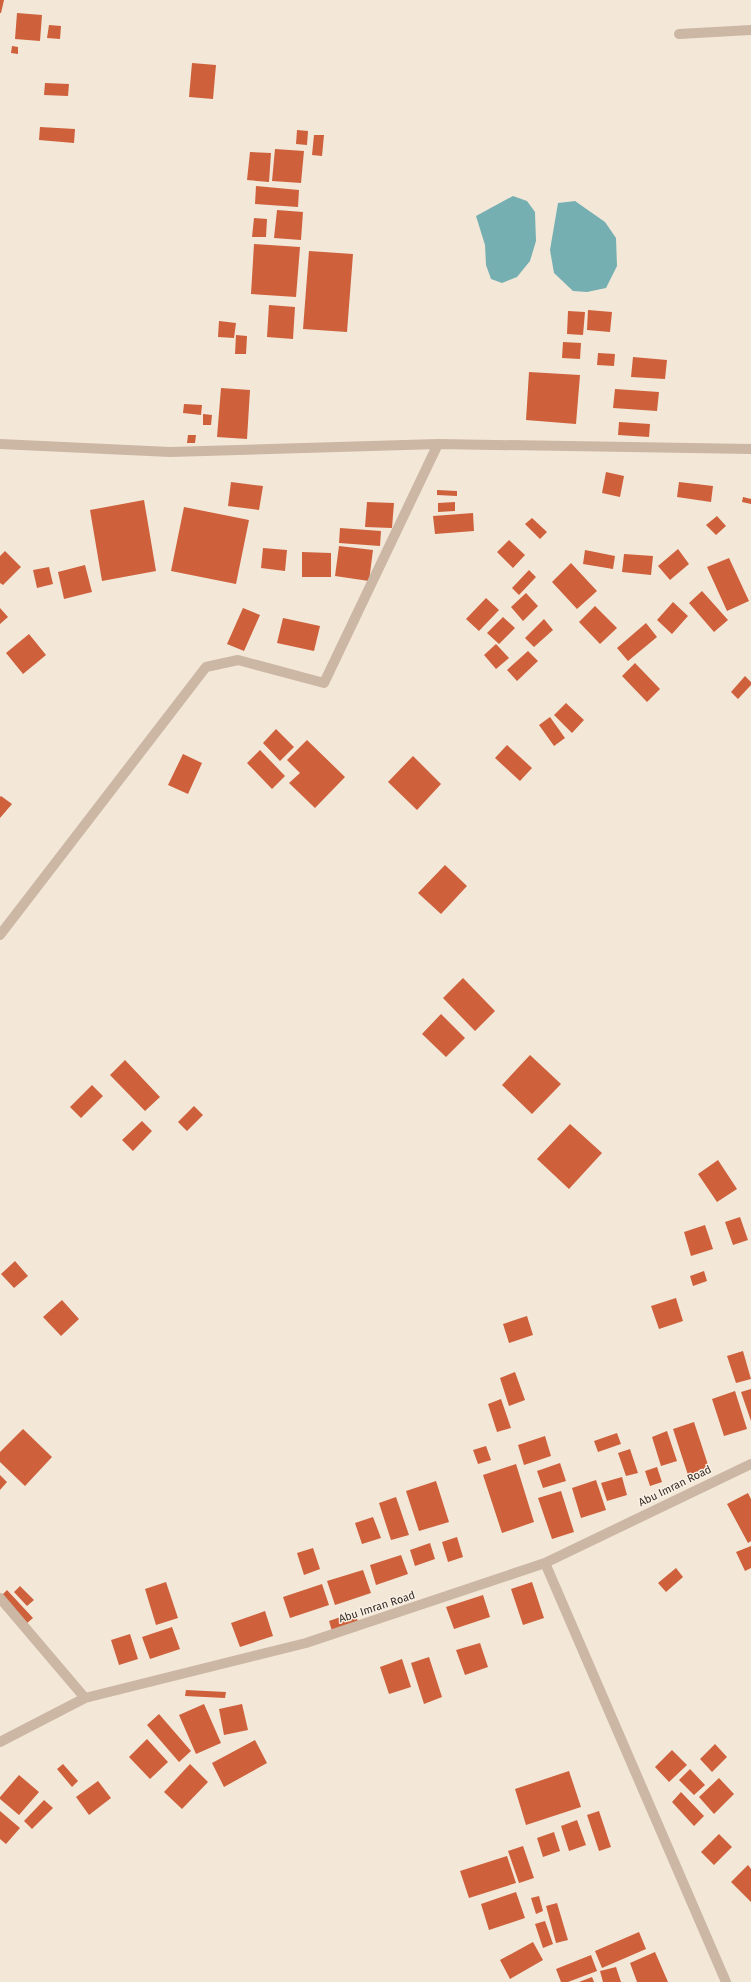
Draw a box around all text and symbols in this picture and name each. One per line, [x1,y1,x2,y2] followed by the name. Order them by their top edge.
[636,1463,714,1509] street label: Abu Imran Road
[337,1589,417,1625] street label: Abu Imran Road

